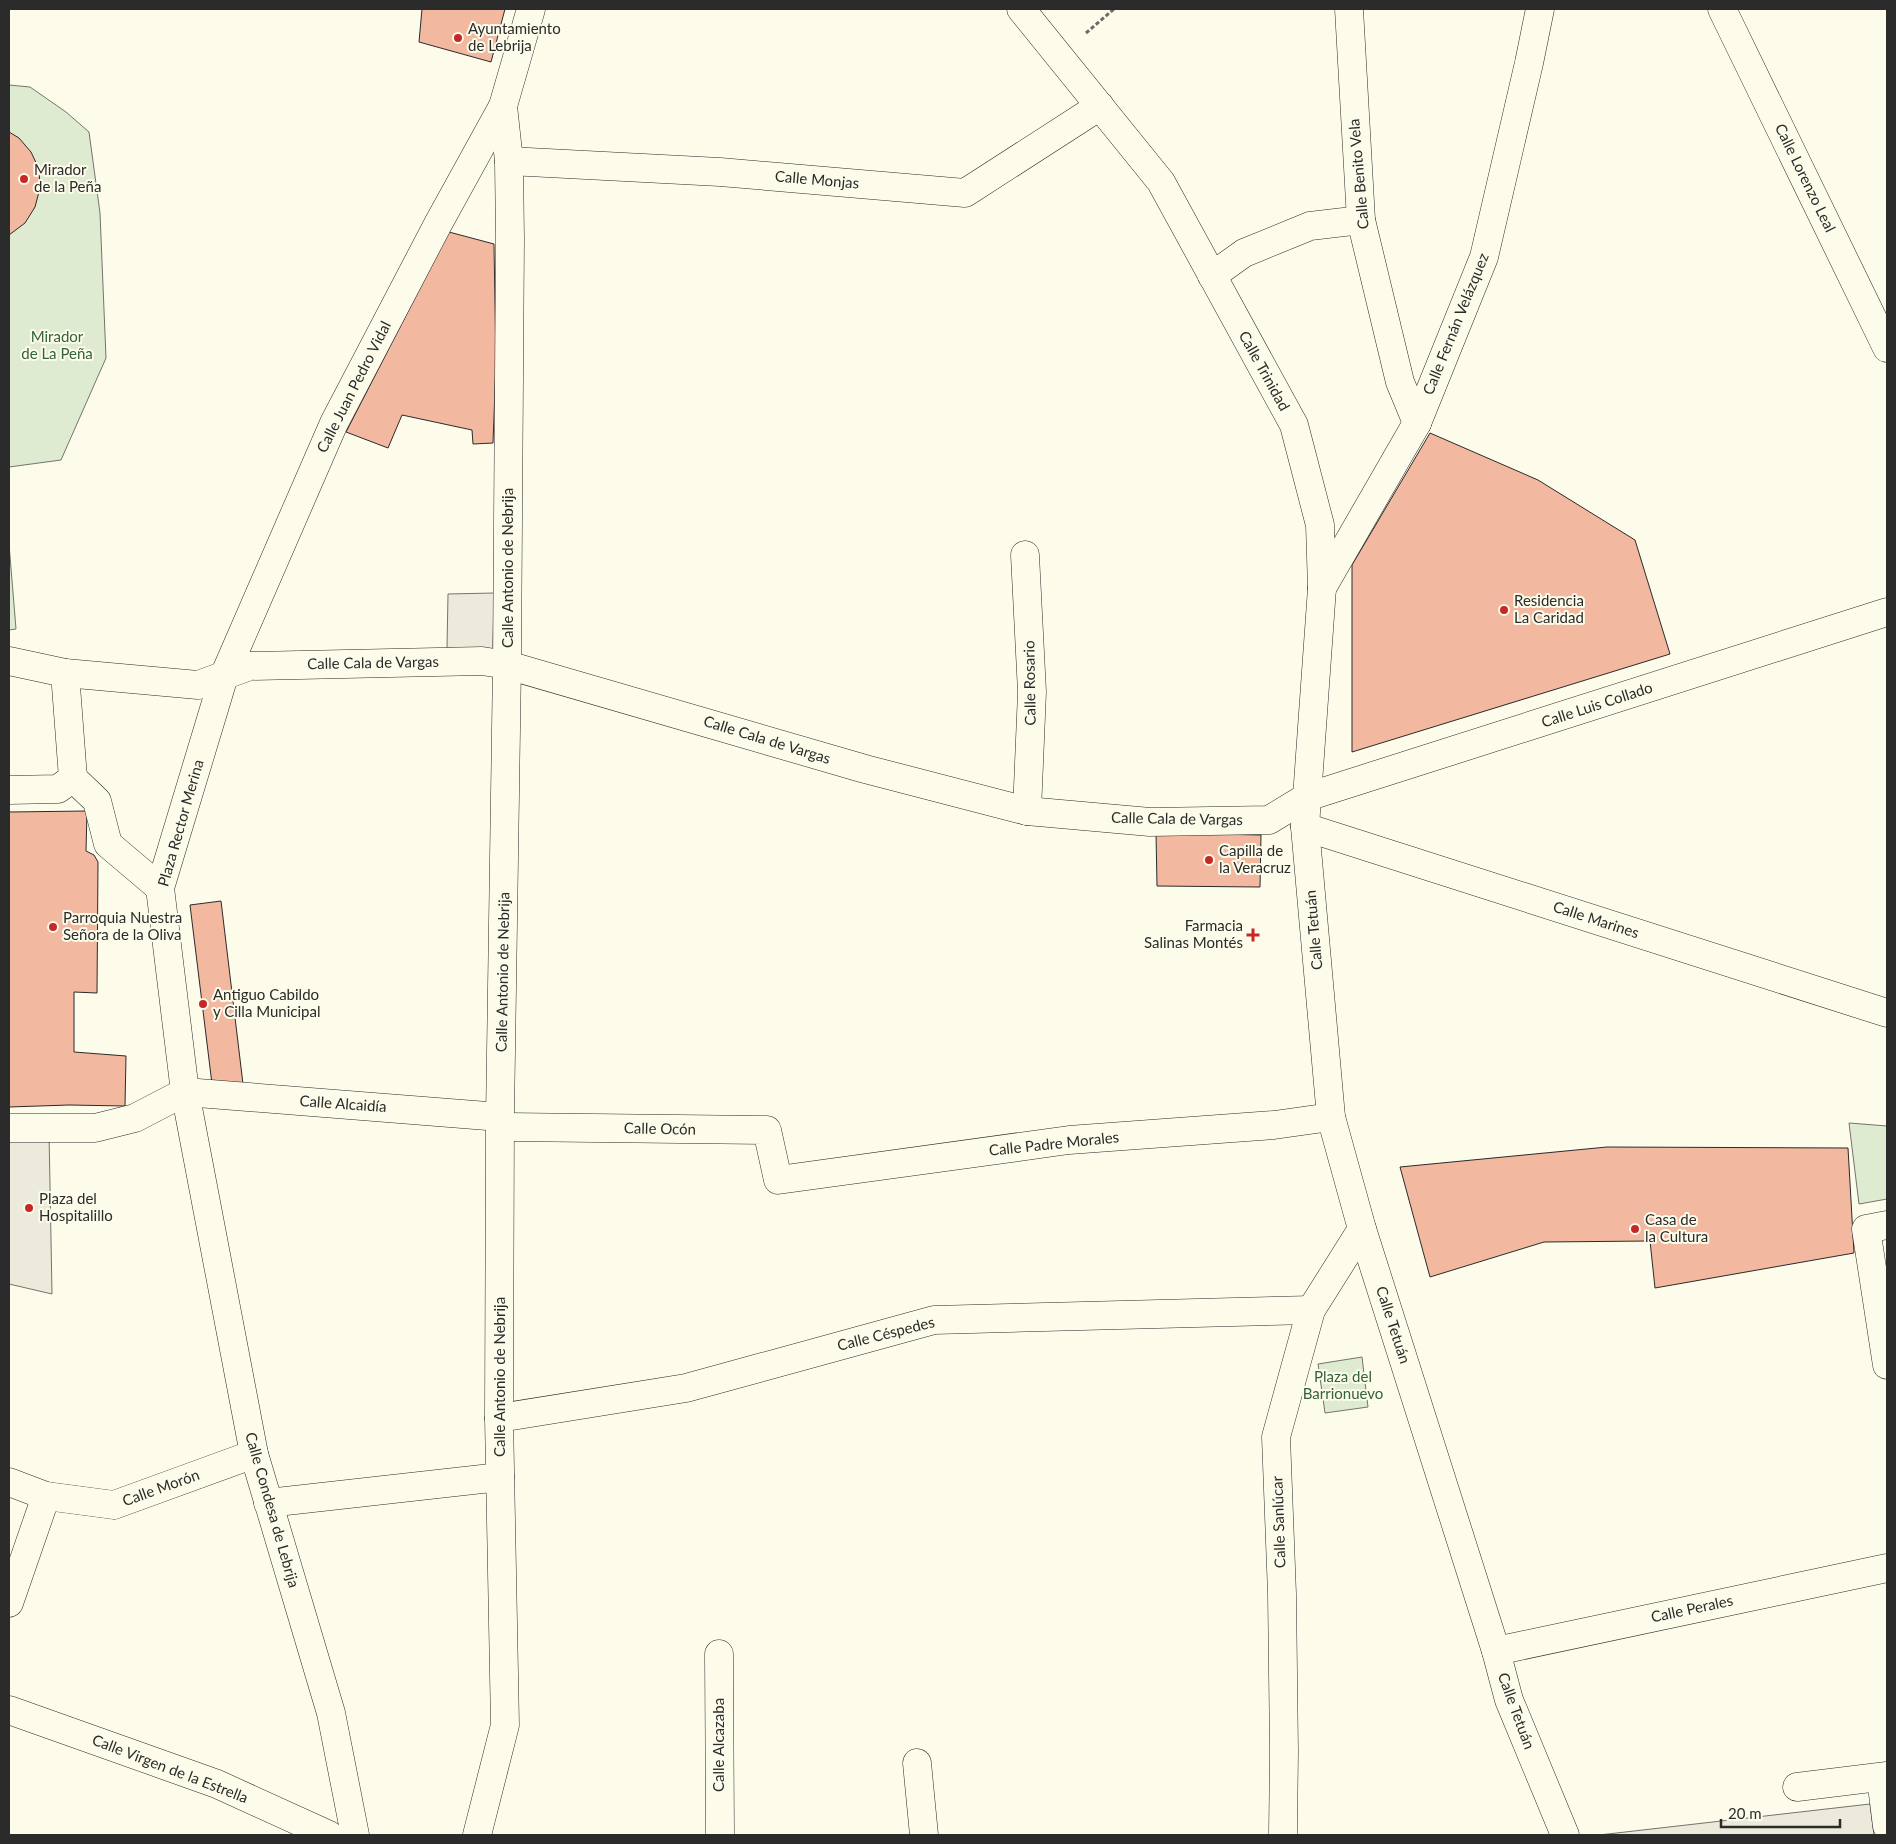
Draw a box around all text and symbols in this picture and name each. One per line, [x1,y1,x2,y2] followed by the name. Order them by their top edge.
[468,19,561,54] place label: Ayuntamiento de Lebrija
[452,32,464,44] marker: Ayuntamiento de Lebrija
[1344,118,1372,230] street label: Calle Benito Vela
[1772,120,1840,235] street label: Calle Lorenzo Leal
[34,160,101,195] place label: Mirador de la Peña
[774,166,860,192] street label: Calle Monjas
[18,173,30,185] marker: Mirador de la Peña
[1418,250,1492,397] street label: Calle Fernán Velázquez
[312,318,394,455] street label: Calle Juan Pedro Vidal
[21,327,93,362] park label: Mirador de La Peña
[1236,328,1294,414] street label: Calle Trinidad
[498,488,516,648] street label: Calle Antonio de Nebrija
[1514,591,1584,626] place label: Residencia La Caridad
[1498,604,1510,616] marker: Residencia La Caridad
[1019,640,1039,726] street label: Calle Rosario
[307,652,439,672] street label: Calle Cala de Vargas
[1539,678,1654,730] street label: Calle Luis Collado
[702,711,833,767] street label: Calle Cala de Vargas
[153,757,207,888] street label: Plaza Rector Merina
[1111,808,1243,828] street label: Calle Cala de Vargas
[1219,841,1291,876] place label: Capilla de la Veracruz
[1203,854,1215,866] marker: Capilla de la Veracruz
[1301,889,1325,971] street label: Calle Tetuán
[492,892,512,1052] street label: Calle Antonio de Nebrija
[1551,897,1642,941] street label: Calle Marines
[63,908,182,943] place label: Parroquia Nuestra Señora de la Oliva
[1144,916,1243,951] place label: Farmacia Salinas Montés
[47,921,59,933] marker: Parroquia Nuestra Señora de la Oliva
[1247,929,1259,941] marker: Farmacia Salinas Montés
[213,985,321,1020] place label: Antiguo Cabildo y Cilla Municipal
[197,998,209,1010] marker: Antiguo Cabildo y Cilla Municipal
[299,1091,387,1115] street label: Calle Alcaidía
[624,1118,696,1138] street label: Calle Ocón
[988,1127,1120,1159] street label: Calle Padre Morales
[39,1189,113,1224] place label: Plaza del Hospitalillo
[23,1202,35,1214] marker: Plaza del Hospitalillo
[1645,1210,1708,1245] place label: Casa de la Cultura
[1629,1223,1641,1235] marker: Casa de la Cultura
[1373,1284,1415,1366] street label: Calle Tetuán
[490,1297,508,1457] street label: Calle Antonio de Nebrija
[835,1312,936,1354] street label: Calle Céspedes
[1303,1367,1383,1402] park label: Plaza del Barrionuevo
[242,1430,304,1590] street label: Calle Condesa de Lebrija
[120,1465,202,1509] street label: Calle Morón
[1267,1475,1289,1568] street label: Calle Sanlúcar
[1649,1591,1735,1626] street label: Calle Perales
[1495,1670,1539,1751] street label: Calle Tetuán
[709,1698,727,1792] street label: Calle Alcazaba
[90,1730,251,1806] street label: Calle Virgen de la Estrella
[1721,1796,1840,1828] scale bar
[1728,1804,1762,1822] text: 20 m

